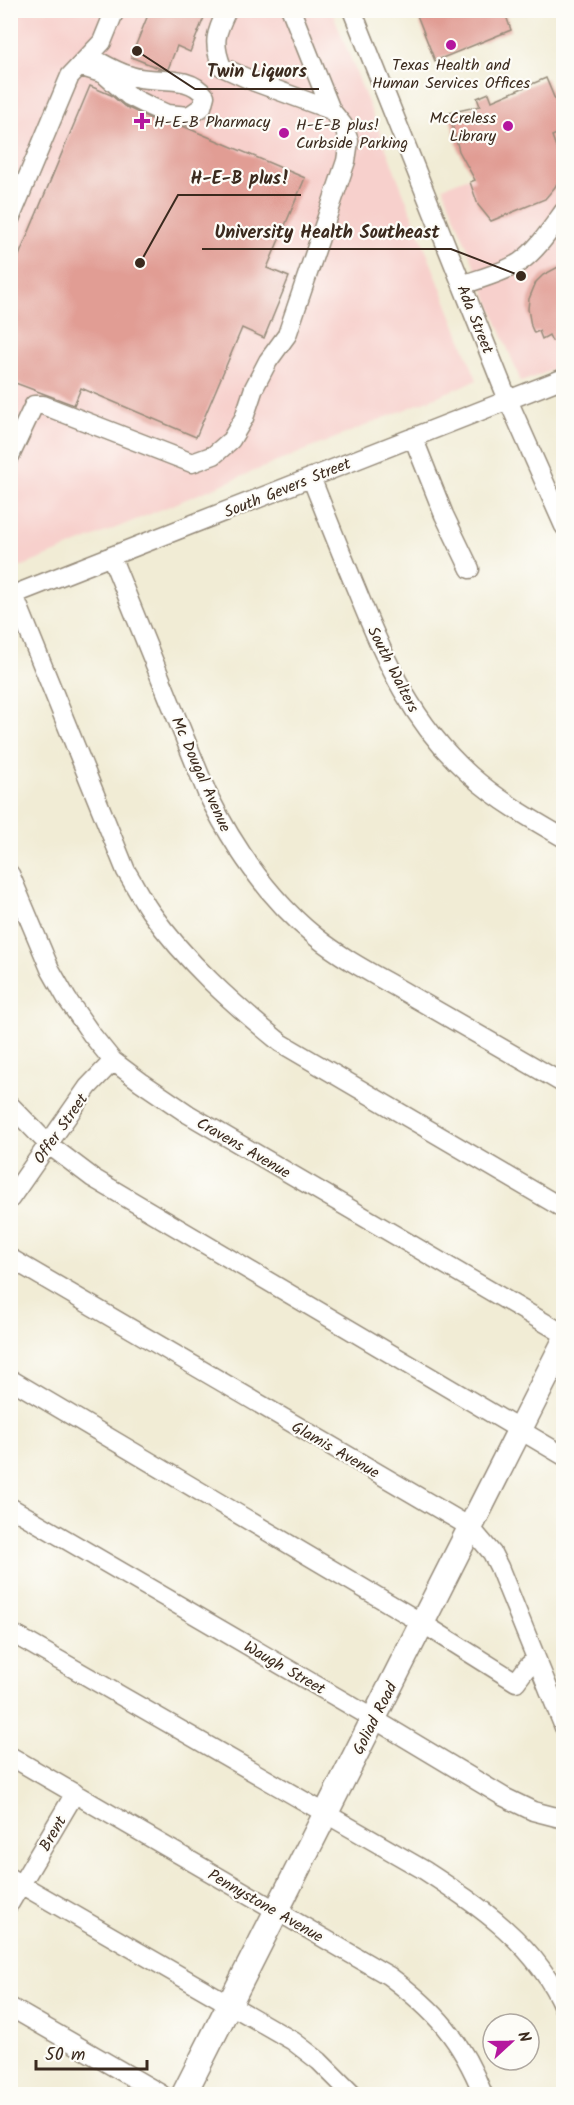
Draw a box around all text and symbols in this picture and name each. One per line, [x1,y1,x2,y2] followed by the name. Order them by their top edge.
[444,38,458,52] marker: Texas Health and Human Services Offices
[195,53,319,89] callout: Twin Liquors
[372,53,530,96] place label: Texas Health and Human Services Offices
[207,58,308,87] text: Twin Liquors
[429,106,496,149] place label: McCreless Library
[154,110,271,135] place label: H-E-B Pharmacy
[296,113,408,156] place label: H-E-B plus! Curbside Parking
[135,114,149,128] marker: H-E-B Pharmacy
[501,119,515,133] marker: McCreless Library
[277,126,291,140] marker: H-E-B plus! Curbside Parking
[178,159,301,195] callout: H-E-B plus!
[190,165,290,194] text: H-E-B plus!
[202,213,451,249] callout: University Health Southeast
[214,219,440,248] text: University Health Southeast
[449,281,500,358] street label: Ada Street
[220,451,355,525] street label: South Gevers Street
[360,622,425,717] street label: South Walters
[164,713,237,836] street label: Mc Dougal Avenue
[28,1088,95,1169] street label: Offer Street
[191,1111,295,1185] street label: Cravens Avenue
[287,1415,384,1486] street label: Glamis Avenue
[239,1635,331,1702] street label: Waugh Street
[346,1677,405,1759] street label: Goliad Road
[33,1811,74,1856] street label: Brent
[203,1863,328,1950] street label: Pennystone Avenue
[481,2012,541,2072] north arrow
[510,2028,537,2046] text: N
[36,2033,147,2071] scale bar
[45,2041,85,2070] text: 50 m

